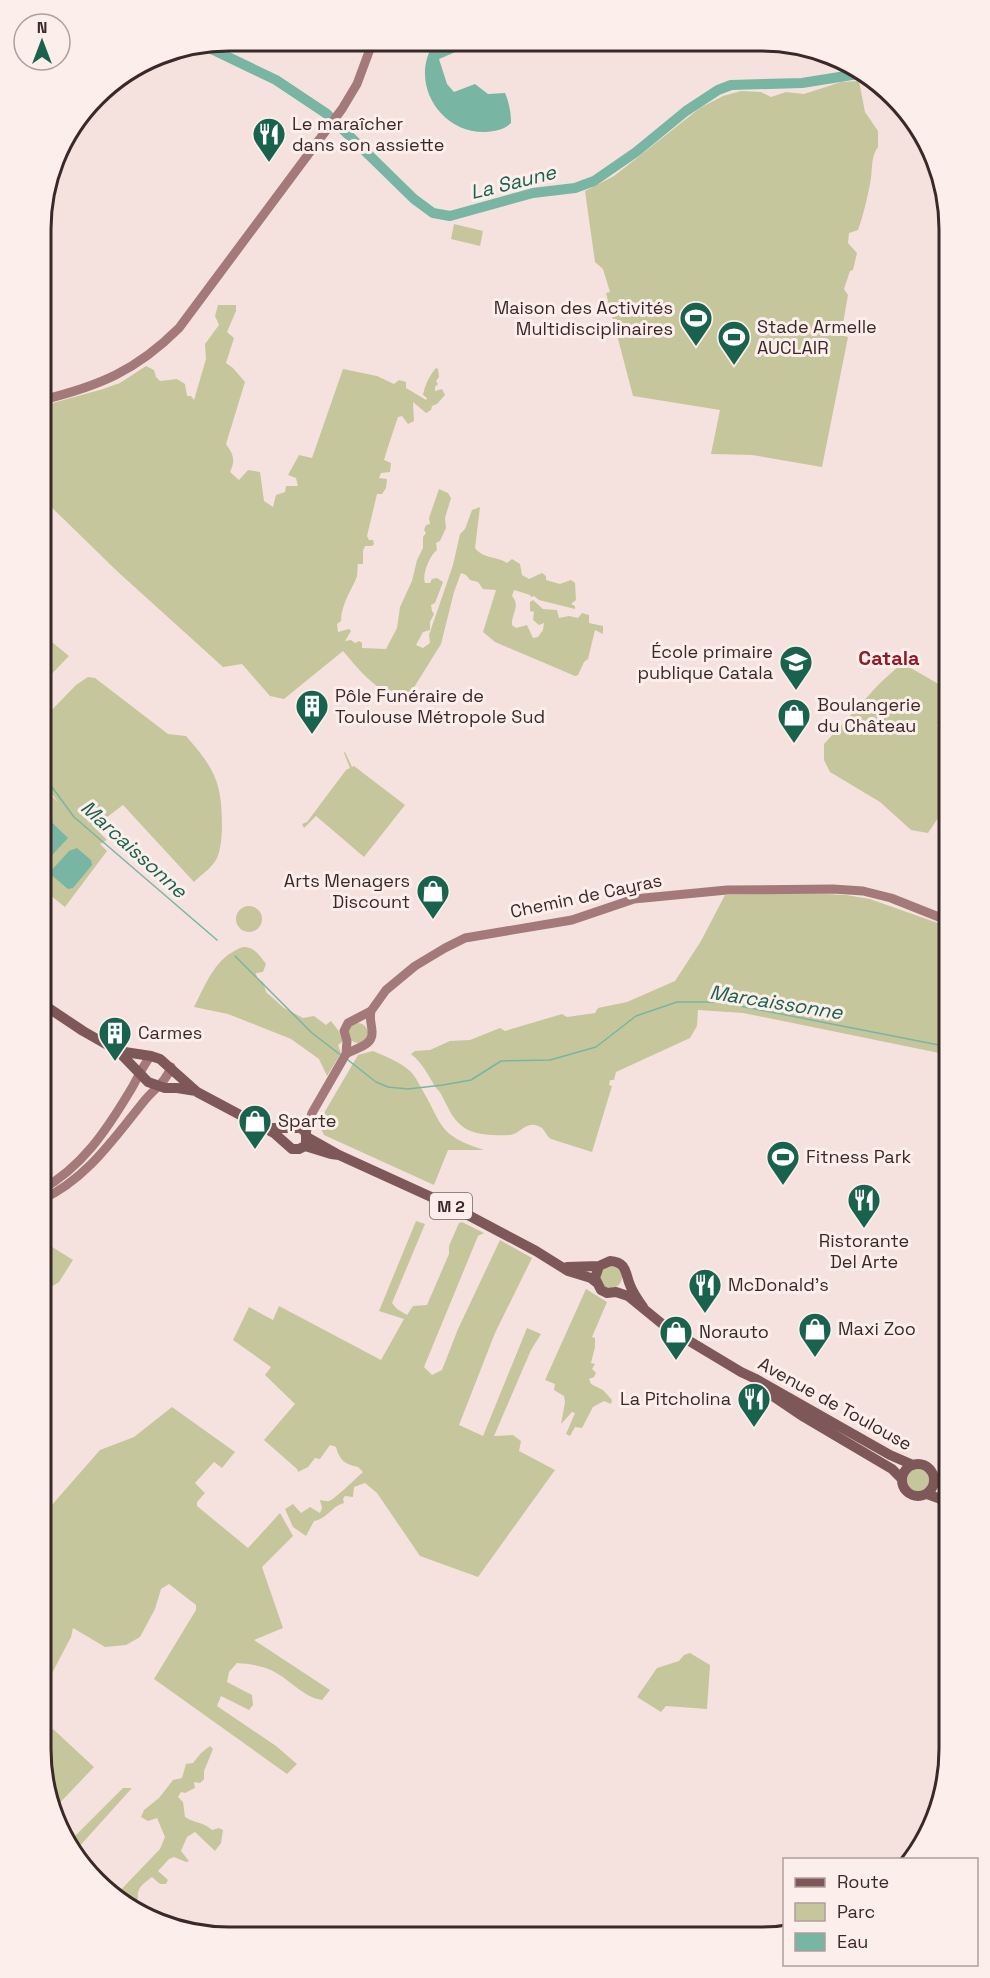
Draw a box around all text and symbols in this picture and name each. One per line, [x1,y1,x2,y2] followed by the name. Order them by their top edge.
[12,12,72,72] north arrow
[37,17,47,38] text: N
[292,112,444,156] place label: Le maraîcher dans son assiette
[251,116,287,163] restaurant icon: Le maraîcher dans son assiette
[467,159,560,205] water label: La Saune
[494,296,673,340] place label: Maison des Activités Multidisciplinaires
[678,300,714,347] sports icon: Maison des Activités Multidisciplinaires
[757,315,877,359] place label: Stade Armelle AUCLAIR
[716,319,752,366] sports icon: Stade Armelle AUCLAIR
[637,640,773,684] place label: École primaire publique Catala
[778,644,814,691] school or university icon: École primaire publique Catala
[858,645,920,671] district label: Catala
[335,684,545,728] place label: Pôle Funéraire de Toulouse Métropole Sud
[294,688,330,735] building icon: Pôle Funéraire de Toulouse Métropole Sud
[817,693,921,737] place label: Boulangerie du Château
[776,697,812,744] shop icon: Boulangerie du Château
[75,794,193,904] water label: Marcaissonne
[508,868,664,923] street label: Chemin de Cayras
[284,869,410,913] place label: Arts Menagers Discount
[415,873,451,920] shop icon: Arts Menagers Discount
[708,979,845,1026] water label: Marcaissonne
[97,1015,133,1062] building icon: Carmes
[138,1021,202,1044] place label: Carmes
[237,1103,273,1150] shop icon: Sparte
[278,1109,336,1132] place label: Sparte
[765,1139,801,1186] sports icon: Fitness Park
[806,1145,911,1168] place label: Fitness Park
[846,1182,882,1229] restaurant icon: Ristorante Del Arte
[430,1193,472,1219] road number: M 2
[819,1229,909,1273] place label: Ristorante Del Arte
[687,1267,723,1314] restaurant icon: McDonald's
[728,1273,829,1296] place label: McDonald's
[797,1311,833,1358] shop icon: Maxi Zoo
[658,1314,694,1361] shop icon: Norauto
[838,1317,916,1340] place label: Maxi Zoo
[699,1320,769,1343] place label: Norauto
[754,1352,916,1455] street label: Avenue de Toulouse
[736,1381,772,1428] restaurant icon: La Pitcholina
[620,1387,731,1410] place label: La Pitcholina
[783,1858,978,1966] legend
[837,1870,889,1893] text: Route
[837,1900,875,1923] text: Parc
[837,1930,868,1953] text: Eau

